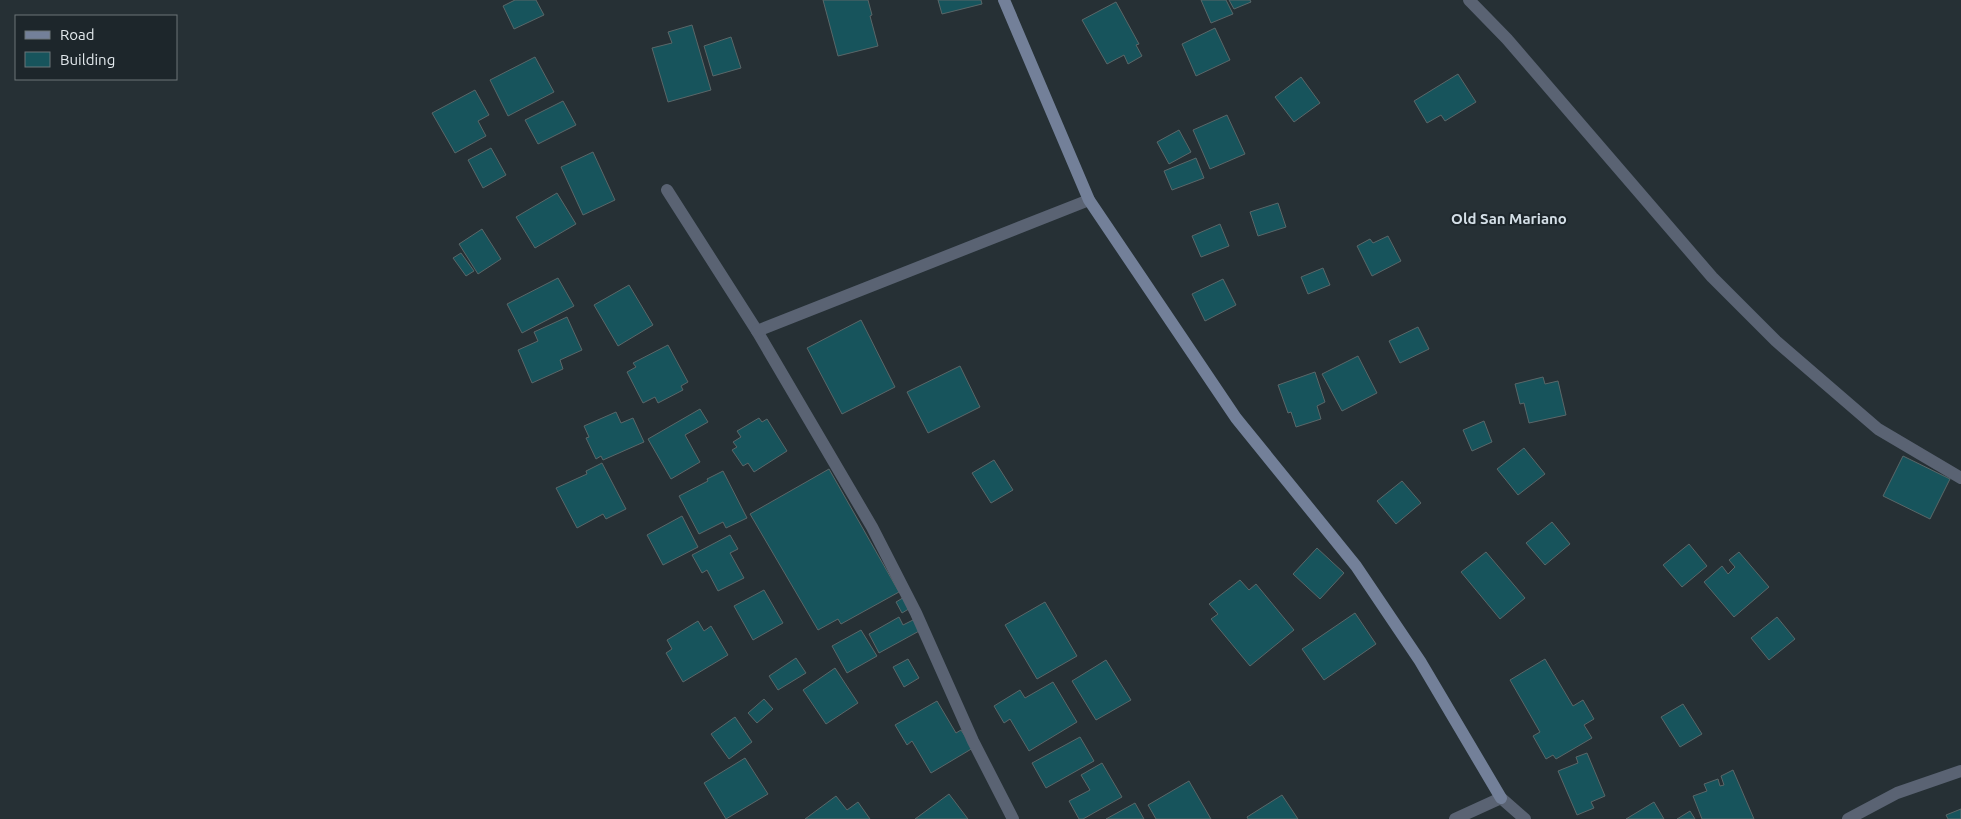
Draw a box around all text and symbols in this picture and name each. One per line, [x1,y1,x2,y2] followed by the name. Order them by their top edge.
[15,15,178,80] legend
[60,26,95,43] text: Road
[60,51,115,68] text: Building
[1451,210,1567,227] district label: Old San Mariano

